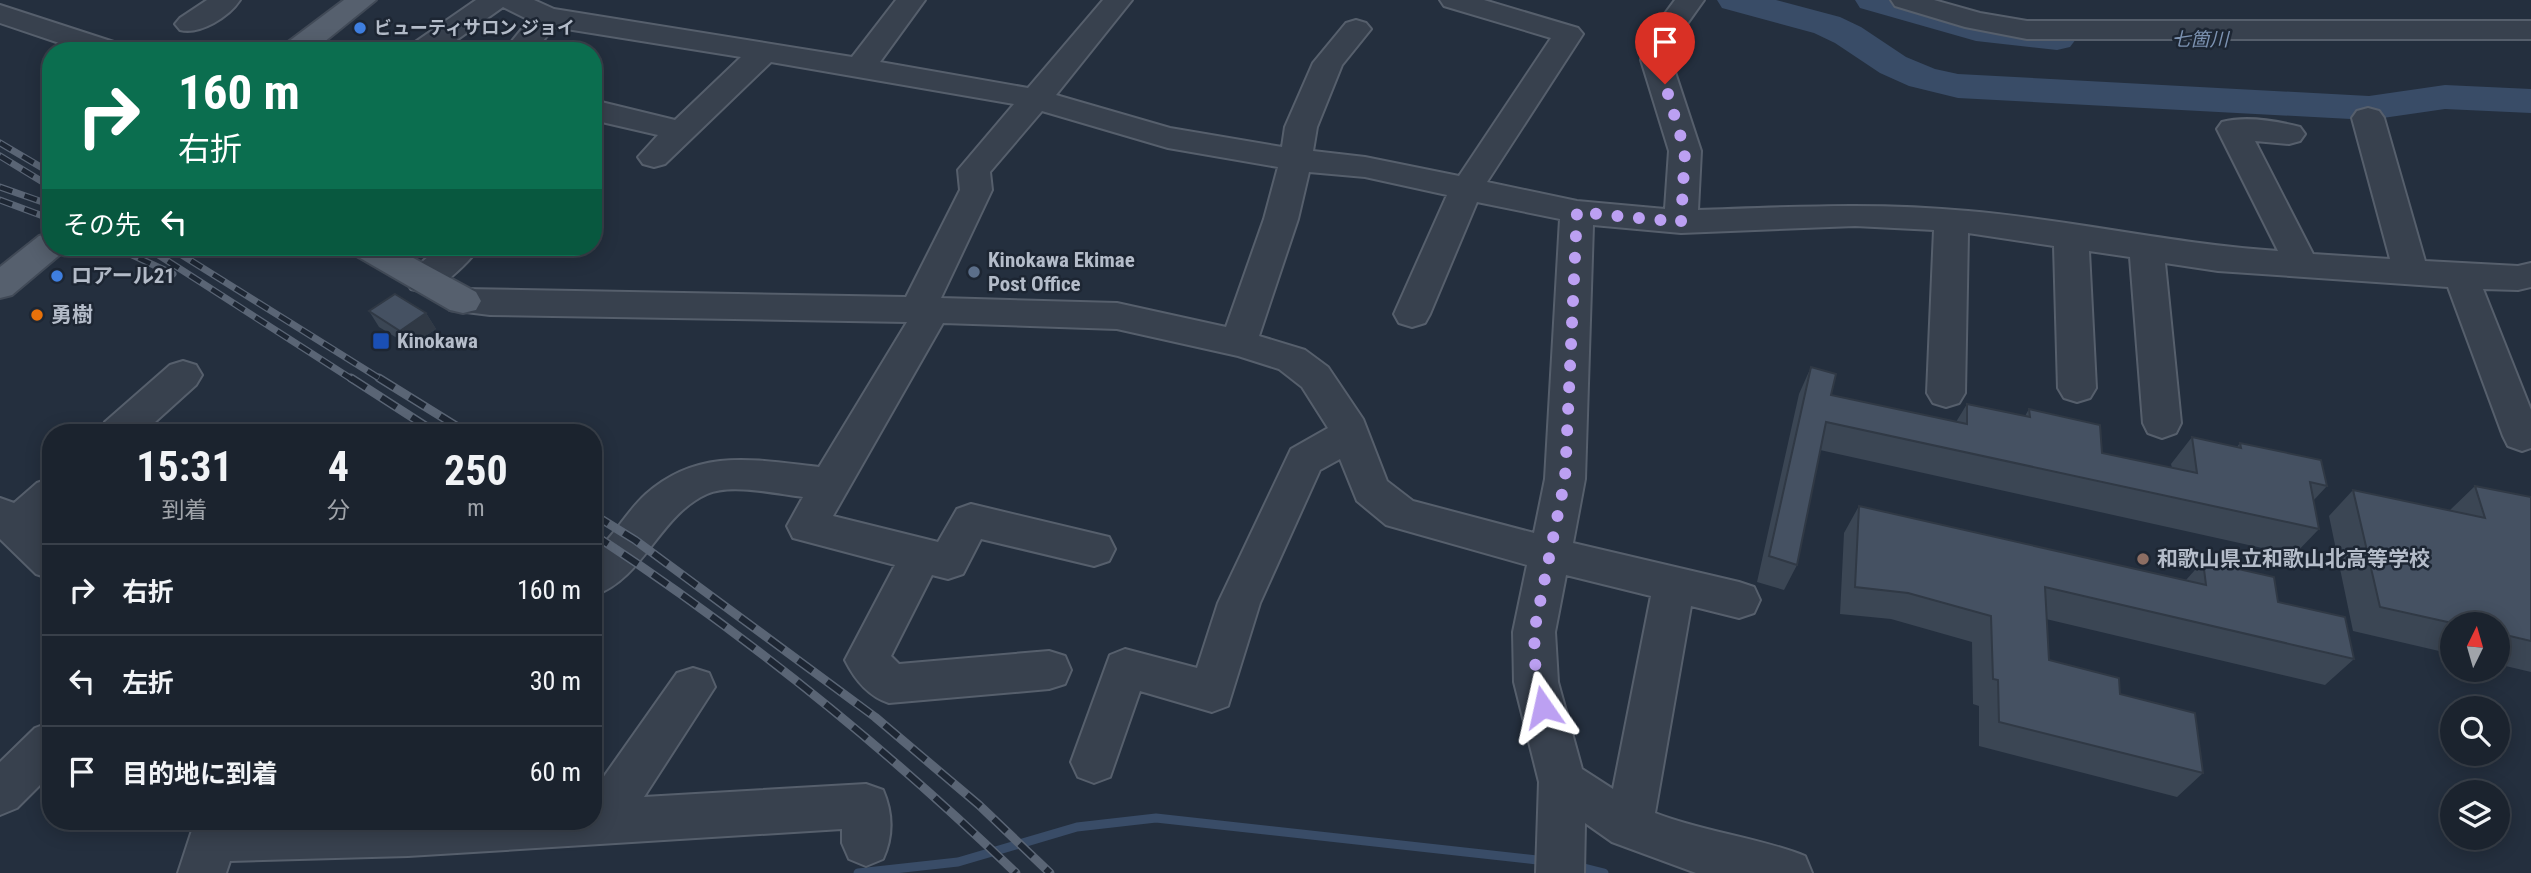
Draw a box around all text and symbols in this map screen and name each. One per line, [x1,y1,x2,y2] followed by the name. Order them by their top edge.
[1635,12.0,1695,84] pin
[374,17,575,38] place label: ビューティサロン ジョイ
[352,20,368,36] marker: ビューティサロン ジョイ
[1646,23,1684,61] icon: arrive
[2171,28,2230,51] water label: 七箇川
[178,64,300,121] text: 160 m
[63,70,154,161] icon: right
[178,130,242,168] text: 右折
[155,203,193,241] icon: left
[63,210,141,240] text: その先
[988,248,1135,296] place label: Kinokawa Ekimae Post Office
[71,264,175,288] place label: ロアール21
[966,264,982,280] marker: Kinokawa Ekimae Post Office
[49,268,65,284] marker: ロアール21
[51,303,93,327] place label: 勇樹
[29,307,45,323] marker: 勇樹
[397,329,478,353] place label: Kinokawa
[371,331,391,351] marker: Kinokawa
[136,442,233,491] text: 15:31
[328,442,349,491] text: 4
[444,446,508,495] text: 250
[467,495,485,522] text: m
[161,497,207,524] text: 到着
[327,497,350,524] text: 分
[2157,547,2430,571] place label: 和歌山県立和歌山北高等学校
[2135,551,2151,567] marker: 和歌山県立和歌山北高等学校
[63,571,101,609] icon: right
[517,575,581,605] text: 160 m
[122,577,174,607] text: 右折
[2440,612,2510,682] north arrow
[2440,612,2510,850] map controls
[63,662,101,700] icon: left
[530,666,581,696] text: 30 m
[122,668,174,698] text: 左折
[1506,670,1580,744] position arrow
[2440,696,2510,766] button: search
[63,753,101,791] icon: arrive
[530,757,581,787] text: 60 m
[122,759,278,789] text: 目的地に到着
[2440,780,2510,850] button: layers

